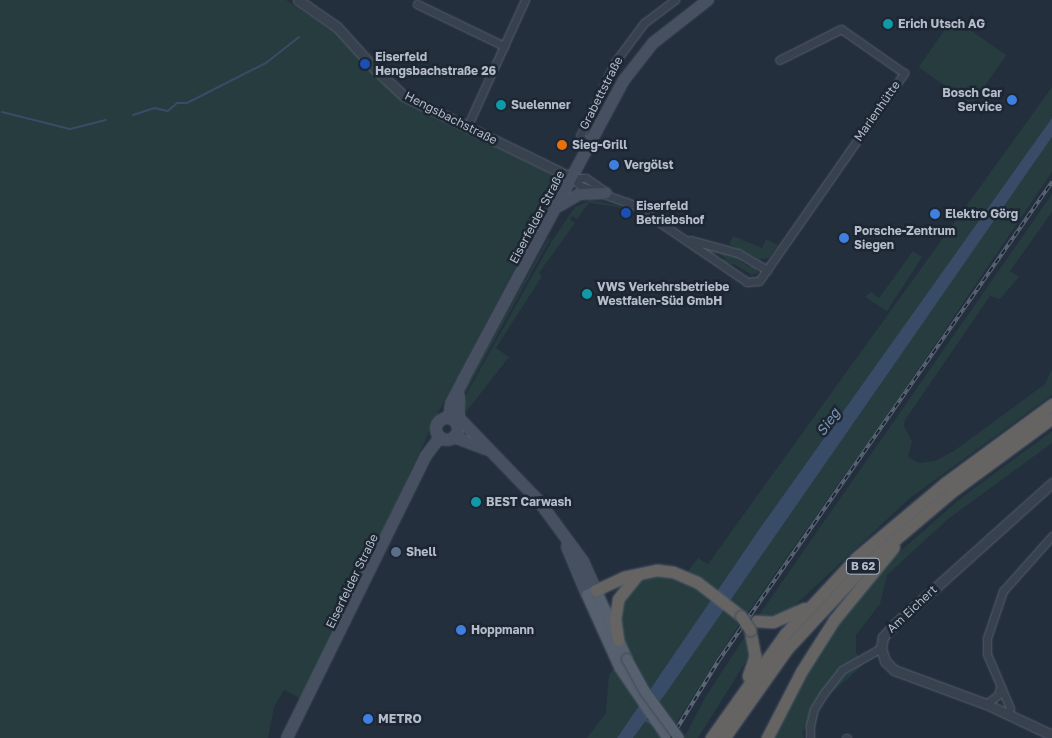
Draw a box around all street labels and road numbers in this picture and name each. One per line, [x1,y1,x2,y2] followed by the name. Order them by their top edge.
[576,54,626,132] street label: Grabettstraße
[851,78,903,144] street label: Marienhütte
[402,88,500,148] street label: Hengsbachstraße
[506,168,568,266] street label: Eiserfelder Straße
[323,531,381,631] street label: Eiserfelder Straße
[846,558,880,574] road number: B 62
[884,582,940,636] street label: Am Eichert

